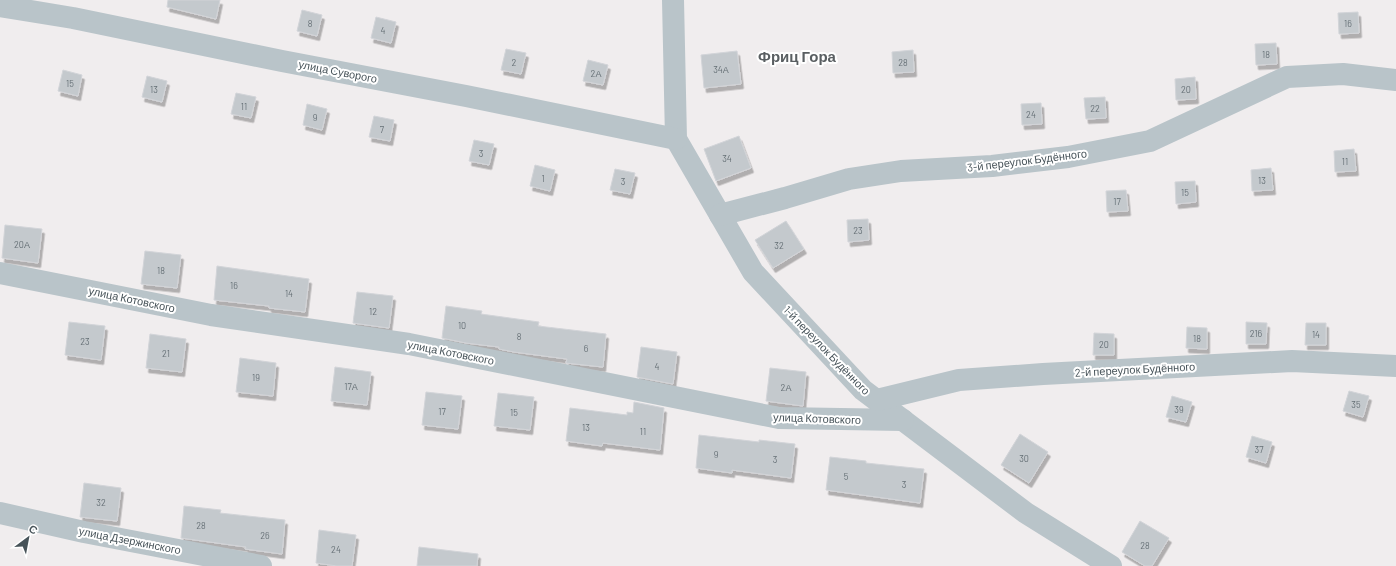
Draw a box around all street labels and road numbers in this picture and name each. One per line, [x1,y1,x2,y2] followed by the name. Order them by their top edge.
[298,57,378,85] street label: улица Суворого
[967,146,1087,174] street label: 3-й переулок Будённого
[88,284,176,314] street label: улица Котовского
[781,303,873,397] street label: 1-й переулок Будённого
[407,337,495,367] street label: улица Котовского
[1074,359,1196,379] street label: 2-й переулок Будённого
[773,410,861,426] street label: улица Котовского
[78,524,182,556] street label: улица Дзержинского

